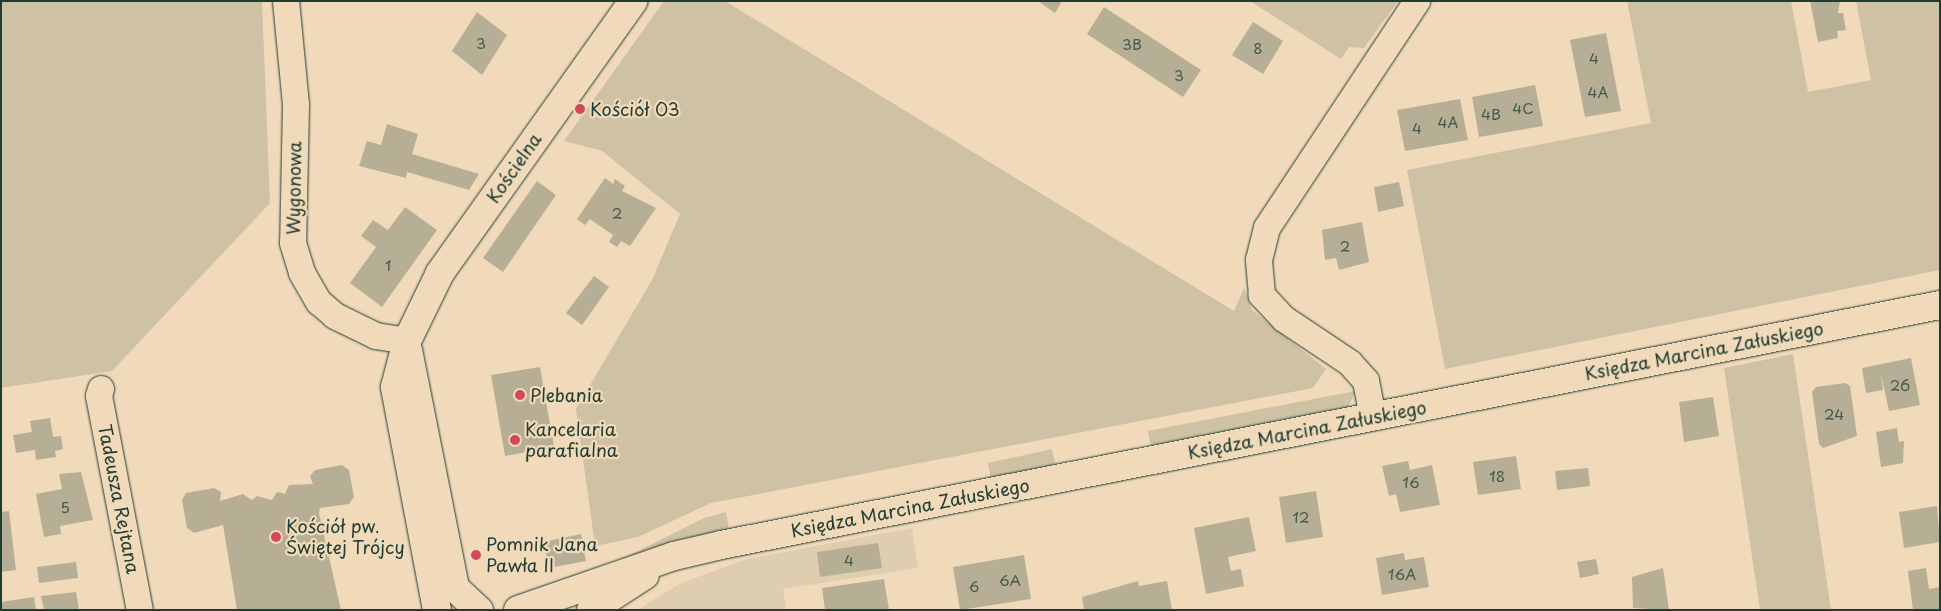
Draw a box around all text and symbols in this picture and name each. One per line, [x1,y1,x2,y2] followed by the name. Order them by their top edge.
[476,34,486,52] house number: 3
[1122,35,1142,53] house number: 3B
[1253,39,1263,57] house number: 8
[1589,49,1599,67] house number: 4
[1174,66,1184,84] house number: 3
[1588,83,1608,101] house number: 4A
[590,98,680,120] place label: Kościół 03
[1512,99,1534,117] house number: 4C
[574,103,586,115] marker: Kościół 03
[1481,105,1501,123] house number: 4B
[1438,113,1458,131] house number: 4A
[1412,119,1422,137] house number: 4
[482,129,546,207] street label: Kościelna
[282,141,306,235] street label: Wygonowa
[612,204,622,222] house number: 2
[1340,237,1350,255] house number: 2
[385,256,391,274] house number: 1
[1583,317,1825,385] street label: Księdza Marcina Załuskiego
[1890,376,1910,394] house number: 26
[530,384,603,406] place label: Plebania
[514,389,526,401] marker: Plebania
[1186,396,1428,464] street label: Księdza Marcina Załuskiego
[1824,405,1844,423] house number: 24
[525,419,618,462] place label: Kancelaria parafialna
[94,422,144,576] street label: Tadeusza Rejtana
[509,434,521,446] marker: Kancelaria parafialna
[1489,467,1505,485] house number: 18
[1402,473,1420,491] house number: 16
[789,474,1031,542] street label: Księdza Marcina Załuskiego
[60,498,70,516] house number: 5
[1292,508,1310,526] house number: 12
[286,516,406,558] place label: Kościół pw. Świętej Trójcy
[270,531,282,543] marker: Kościół pw. Świętej Trójcy
[486,534,599,576] place label: Pomnik Jana Pawła II
[470,549,482,561] marker: Pomnik Jana Pawła II
[844,551,854,569] house number: 4
[1388,565,1416,583] house number: 16A
[999,571,1021,589] house number: 6A
[969,577,979,595] house number: 6

